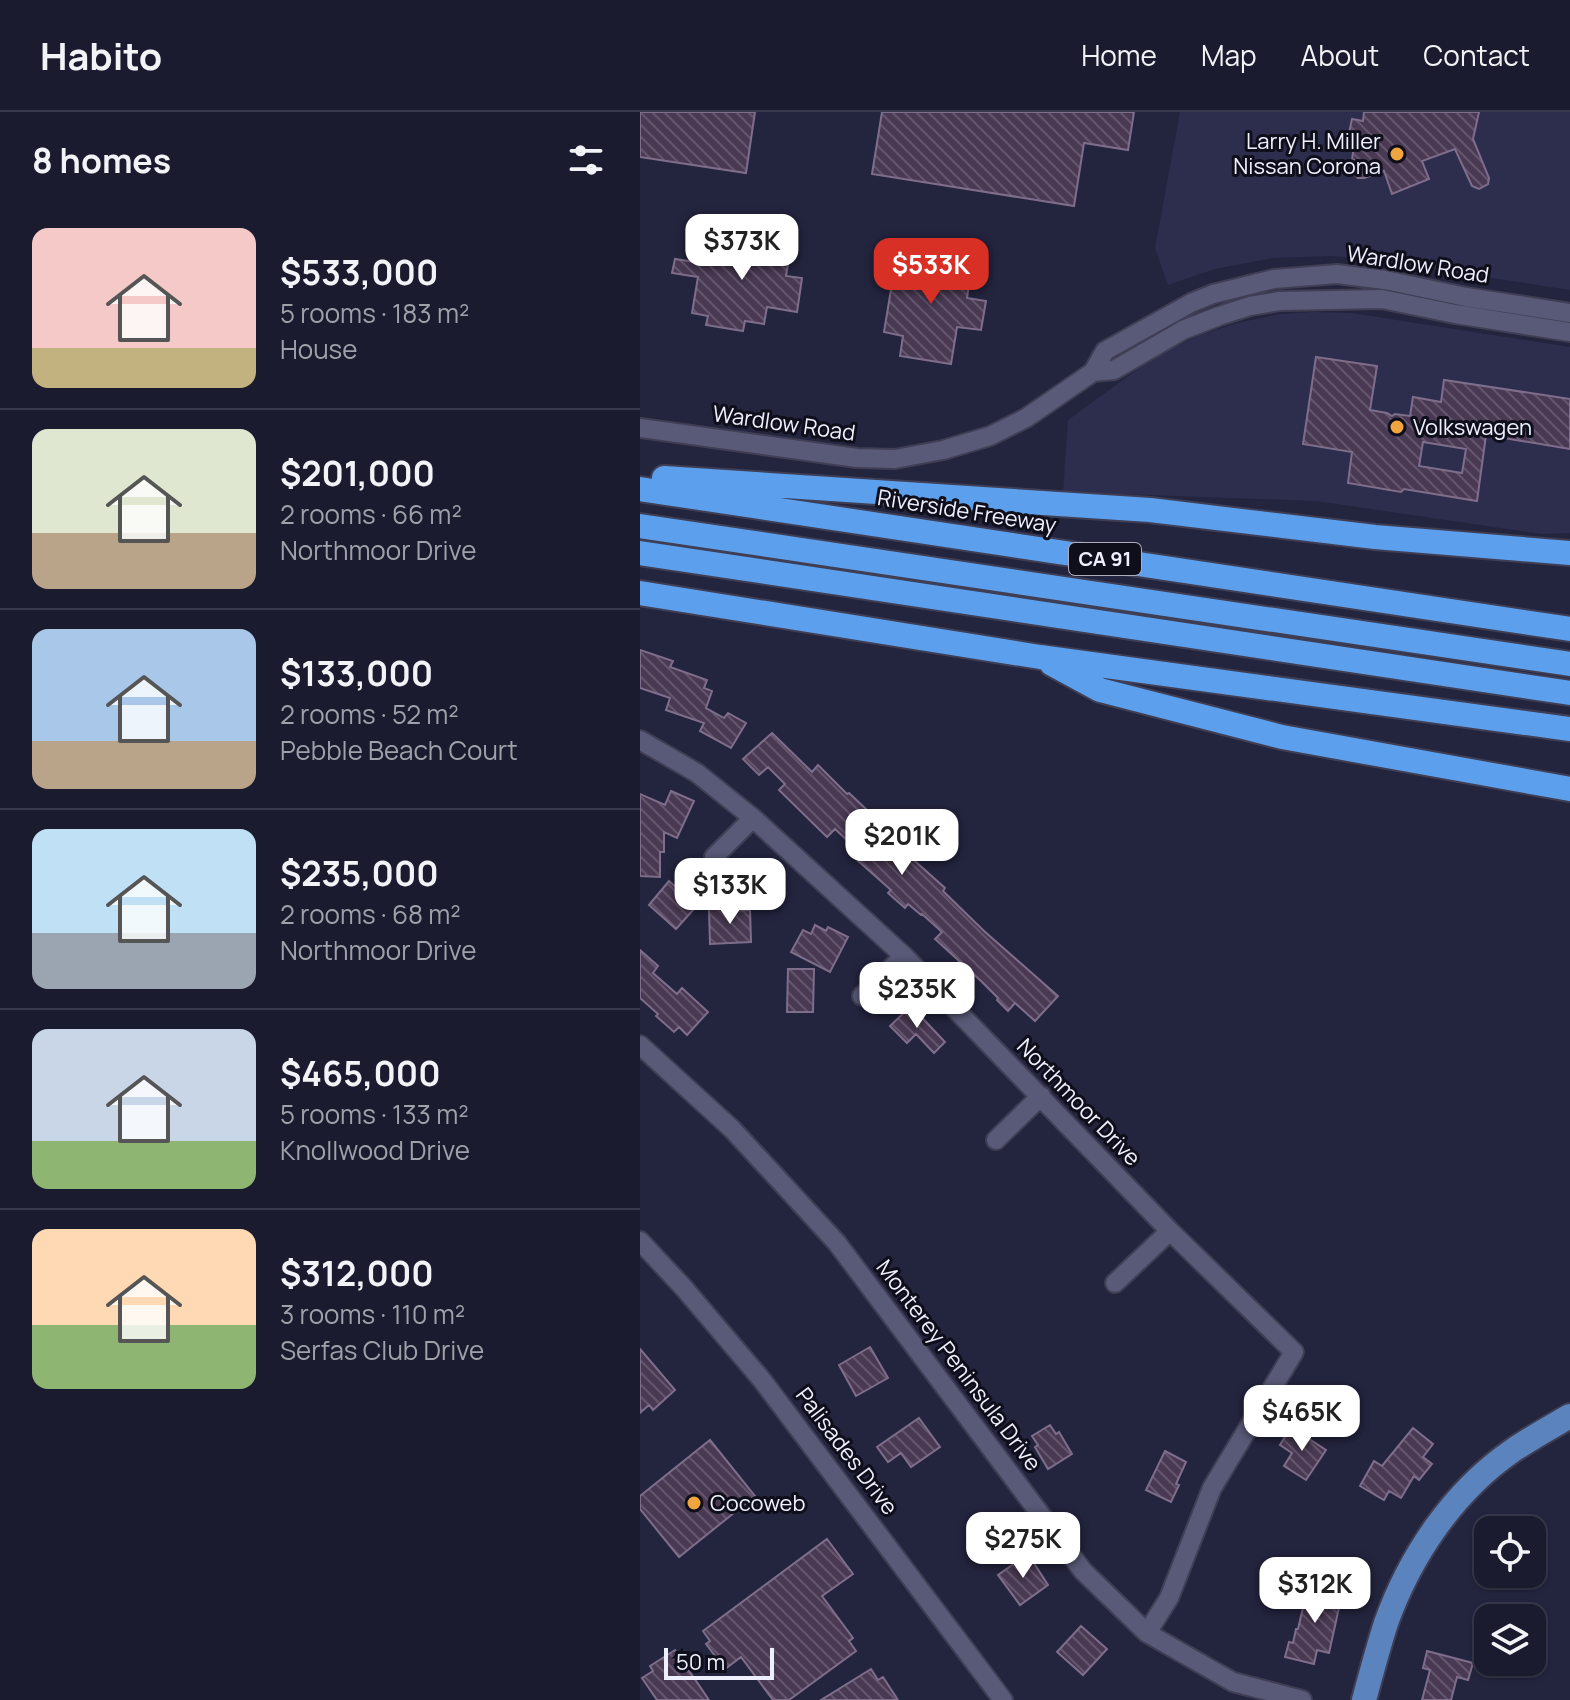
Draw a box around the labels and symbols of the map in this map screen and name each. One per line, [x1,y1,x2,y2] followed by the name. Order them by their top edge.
[1233,126,1381,181] place label: Larry H. Miller Nissan Corona
[1388,145,1406,163] marker: Larry H. Miller Nissan Corona
[686,214,798,282] pin: $373K
[875,238,987,306] pin: $533K
[1345,238,1491,290] street label: Wardlow Road
[711,398,857,448] street label: Wardlow Road
[1413,412,1532,442] place label: Volkswagen
[1388,418,1406,436] marker: Volkswagen
[875,482,1059,540] street label: Riverside Freeway
[1069,543,1141,575] road number: CA 91
[846,809,958,877] pin: $201K
[674,858,786,926] pin: $133K
[861,962,973,1030] pin: $235K
[1010,1032,1148,1172] street label: Northmoor Drive
[870,1253,1048,1477] street label: Monterey Peninsula Drive
[789,1381,905,1521] street label: Palisades Drive
[1246,1385,1358,1453] pin: $465K
[710,1488,806,1518] place label: Cocoweb
[685,1494,703,1512] marker: Cocoweb
[967,1512,1079,1580] pin: $275K
[1259,1557,1371,1625] pin: $312K
[664,1644,774,1680] scale bar

